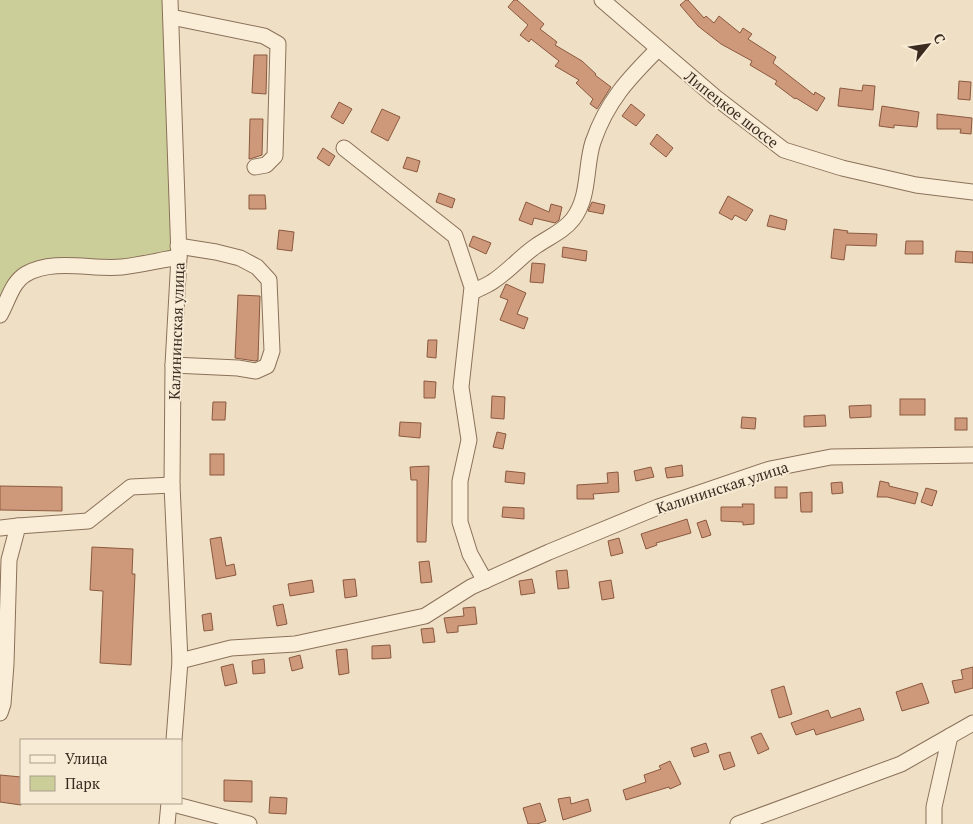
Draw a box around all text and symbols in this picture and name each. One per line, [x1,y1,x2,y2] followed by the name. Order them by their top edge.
[903,20,953,70] north arrow
[929,30,950,47] text: С
[680,65,783,152] street label: Липецкое шоссе
[164,261,188,400] street label: Калининская улица
[653,456,791,518] street label: Калининская улица
[20,739,182,804] legend
[65,748,108,768] text: Улица
[65,773,101,793] text: Парк

